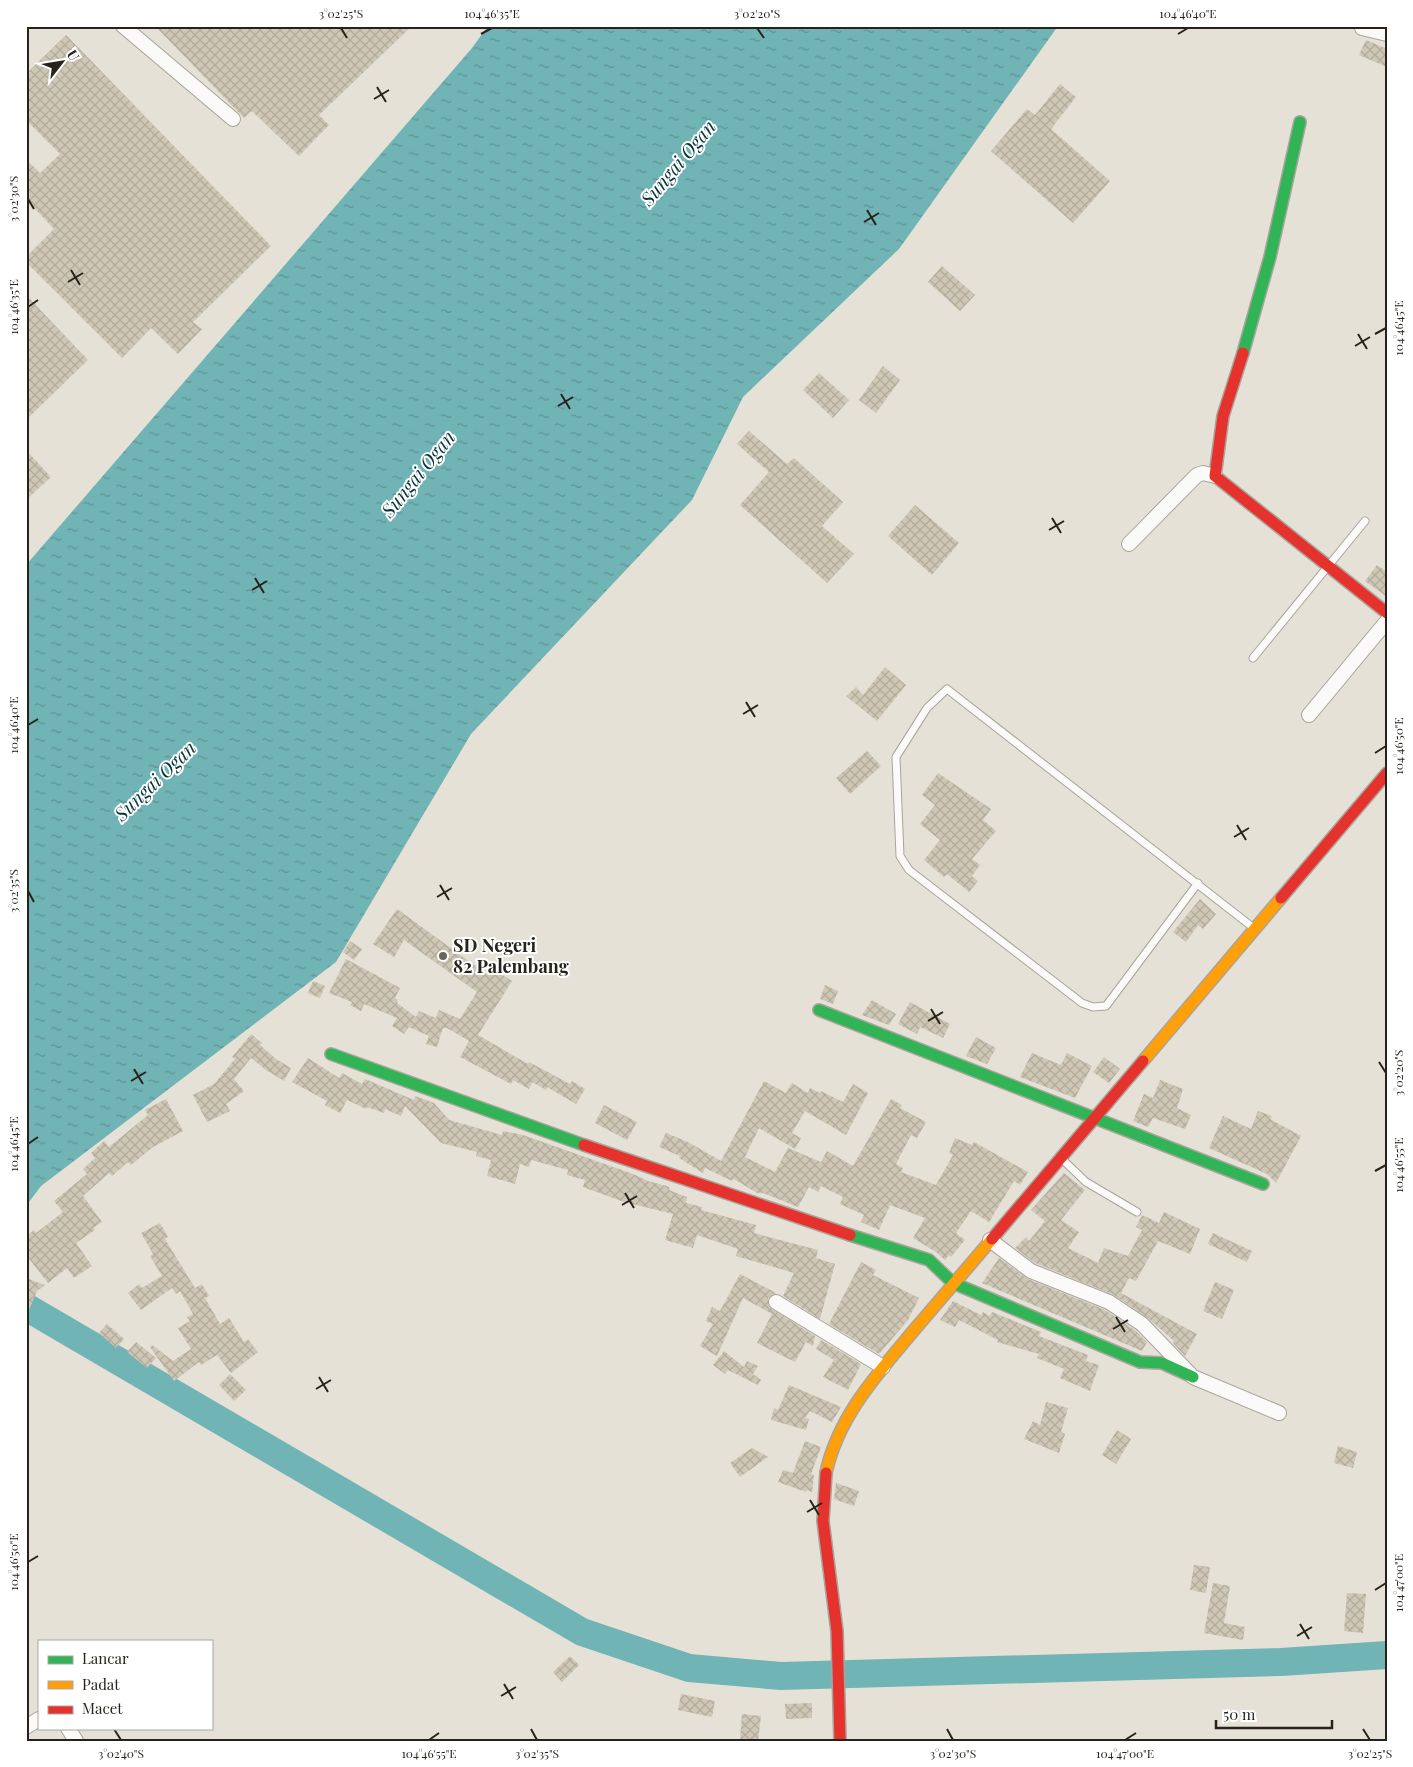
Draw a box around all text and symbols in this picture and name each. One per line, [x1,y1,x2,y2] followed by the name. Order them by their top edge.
[319,5,363,21] text: 3°02'25"S
[464,5,520,21] text: 104°46'35"E
[734,5,780,21] text: 3°02'20"S
[1159,5,1217,21] text: 104°46'40"E
[38,38,88,88] north arrow
[63,46,84,64] text: U
[633,114,721,212] water label: Sungai Ogan
[5,176,21,222] text: 3°02'30"S
[5,279,21,335] text: 104°46'35"E
[1390,300,1406,356] text: 104°46'45"E
[374,425,460,523] water label: Sungai Ogan
[5,696,21,754] text: 104°46'40"E
[1390,717,1406,775] text: 104°46'50"E
[107,735,201,827] water label: Sungai Ogan
[5,869,21,913] text: 3°02'35"S
[453,933,569,978] place label: SD Negeri 82 Palembang
[437,950,449,962] marker: SD Negeri 82 Palembang
[1390,1050,1406,1096] text: 3°02'20"S
[5,1116,21,1172] text: 104°46'45"E
[1390,1137,1406,1193] text: 104°46'55"E
[5,1533,21,1591] text: 104°46'50"E
[1390,1554,1406,1612] text: 104°47'00"E
[38,1640,212,1730] legend
[82,1648,129,1668] text: Lancar
[82,1674,120,1694] text: Padat
[1216,1697,1332,1729] scale bar
[82,1698,123,1718] text: Macet
[1223,1704,1256,1724] text: 50 m
[98,1745,144,1761] text: 3°02'40"S
[401,1745,457,1761] text: 104°46'55"E
[515,1745,559,1761] text: 3°02'35"S
[930,1745,976,1761] text: 3°02'30"S
[1096,1745,1154,1761] text: 104°47'00"E
[1348,1745,1392,1761] text: 3°02'25"S

